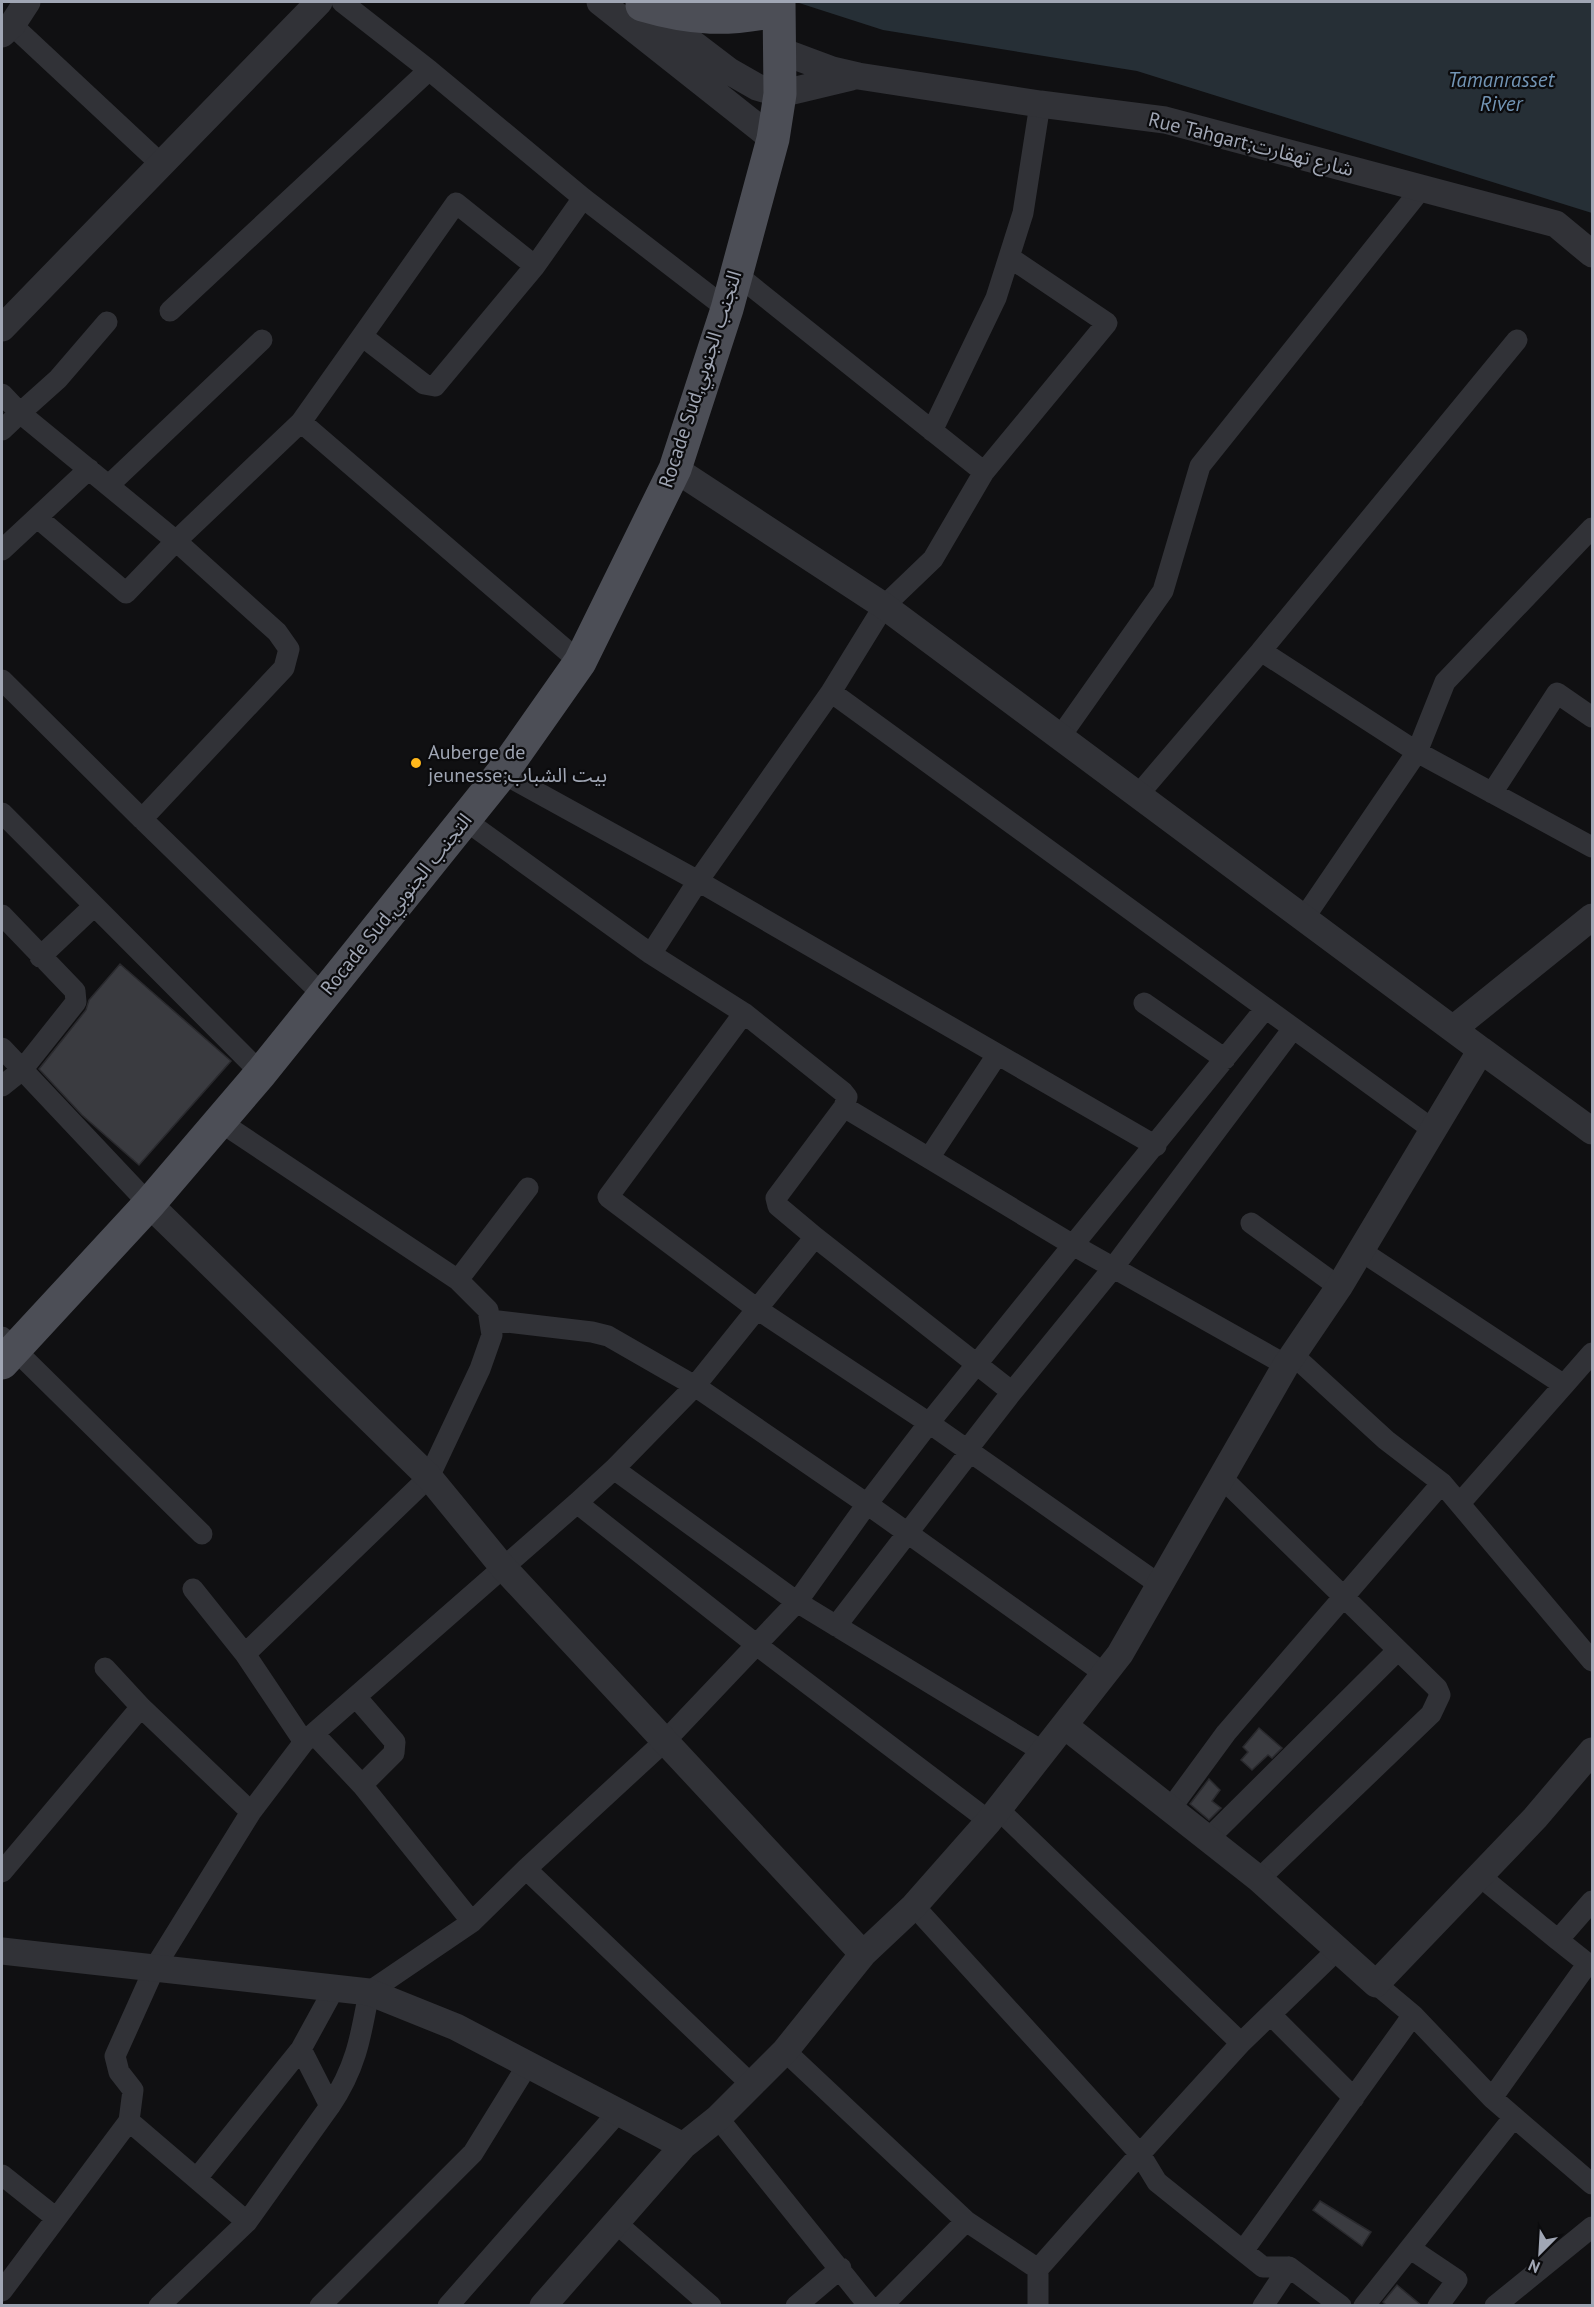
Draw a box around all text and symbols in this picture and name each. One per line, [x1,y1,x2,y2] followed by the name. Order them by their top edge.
[1448,66,1556,117] water label: Tamanrasset River
[1145,106,1356,184] street label: Rue Tahgart;شارع تهقارت
[653,267,750,492] street label: Rocade Sud,التجنب الجنوبي
[428,739,607,788] place label: Auberge de jeunesse;بيت الشباب
[409,756,423,770] marker: Auberge de jeunesse;بيت الشباب
[315,808,480,1002] street label: Rocade Sud,التجنب الجنوبي
[1510,2223,1570,2283] north arrow
[1525,2255,1543,2278] text: N

